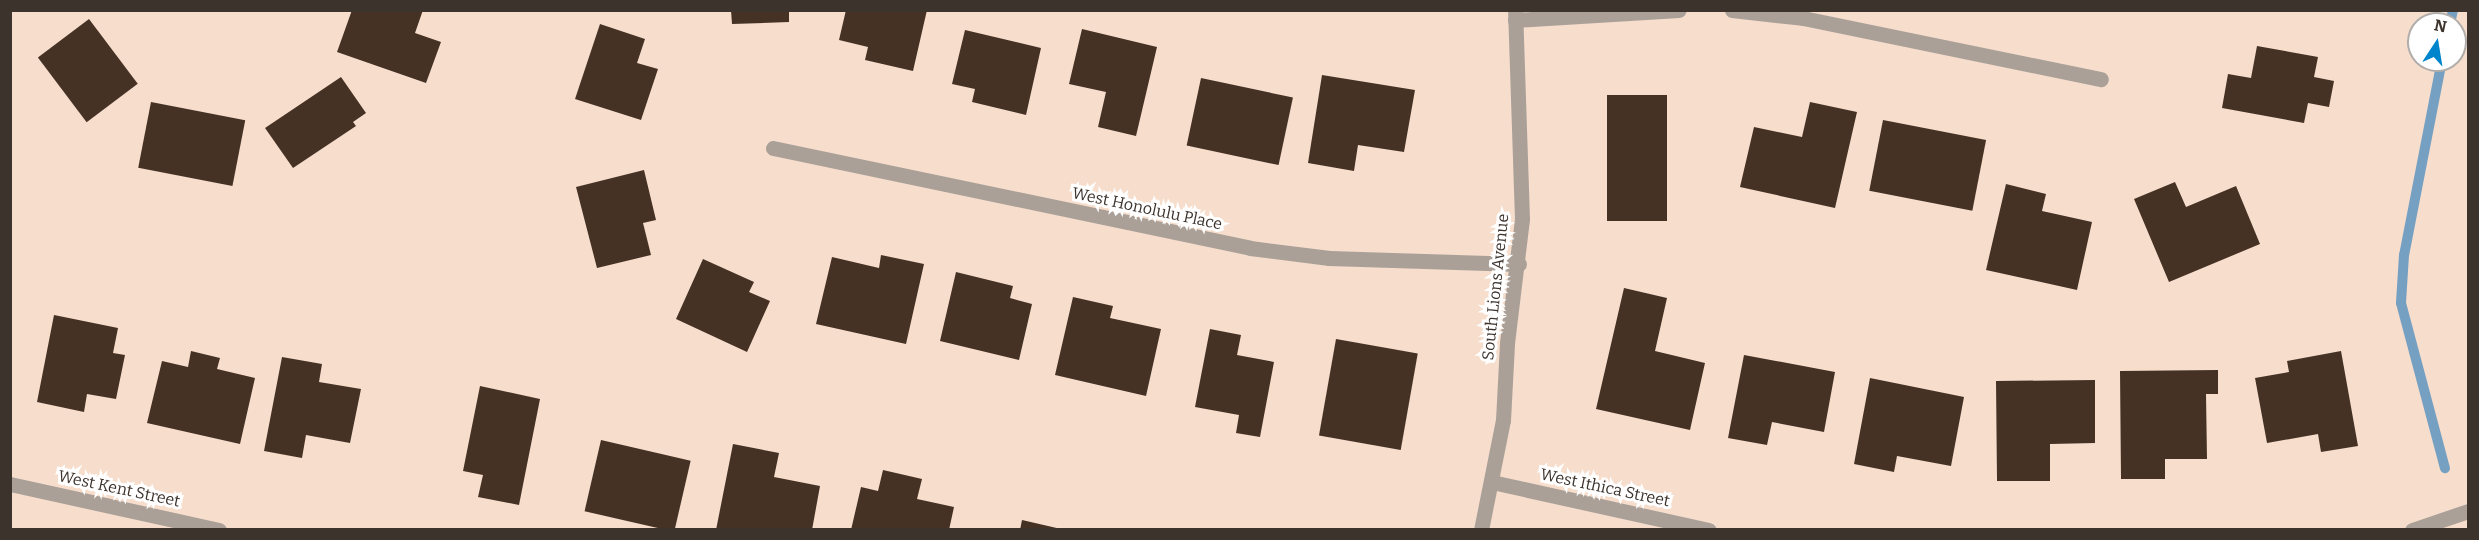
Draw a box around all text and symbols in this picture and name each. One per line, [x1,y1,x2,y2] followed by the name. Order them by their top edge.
[2407,12,2467,72] north arrow
[2432,15,2448,36] text: N
[1070,184,1224,234] street label: West Honolulu Place
[1479,213,1513,361] street label: South Lions Avenue
[1539,465,1671,511] street label: West Ithica Street
[56,467,182,511] street label: West Kent Street

